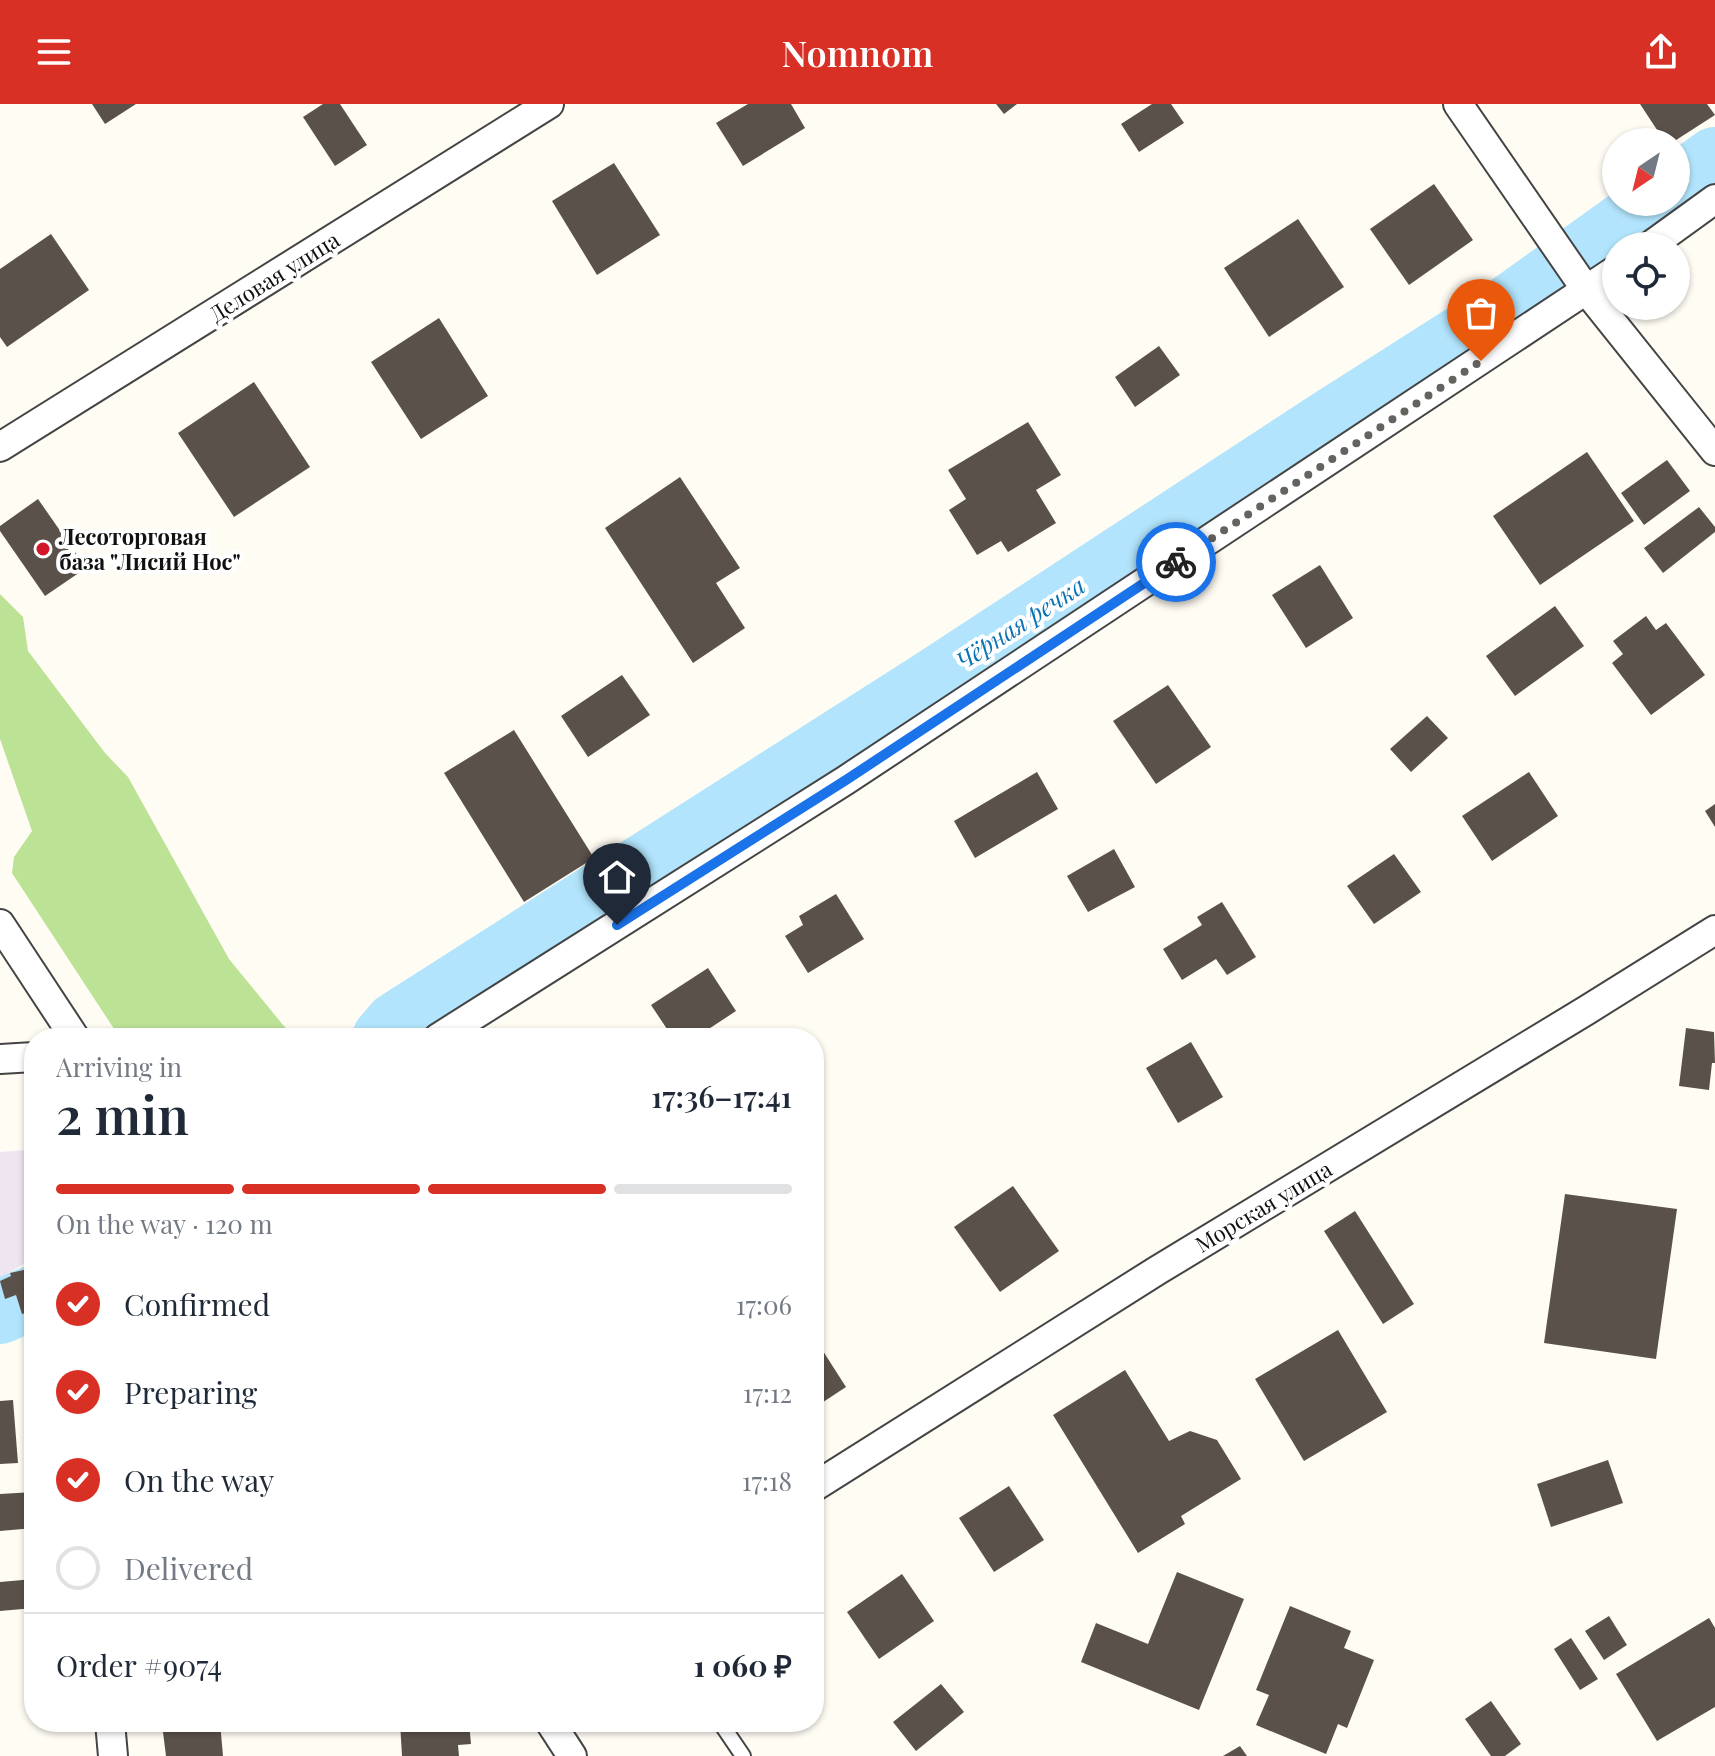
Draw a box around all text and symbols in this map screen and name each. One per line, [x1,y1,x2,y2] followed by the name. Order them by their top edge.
[782,28,933,76] text: Nomnom
[32,30,76,74] icon: menu
[1639,30,1683,74] icon: share
[1602,128,1690,216] north arrow
[1602,128,1690,320] map controls
[203,224,345,328] street label: Деловая улица
[1602,232,1690,320] button: locate
[1447,279,1515,361] pin
[1459,291,1503,335] icon: bag
[58,521,241,576] place label: Лесоторговая база "Лисий Нос"
[1136,522,1216,602] courier
[34,540,52,558] marker: Лесоторговая база "Лисий Нос"
[1154,540,1198,584] icon: bike
[949,568,1091,676] water label: Чёрная речка
[583,843,651,925] pin
[595,855,639,899] icon: home
[56,1049,182,1084] text: Arriving in
[651,1076,792,1116] text: 17:36–17:41
[56,1079,189,1148] text: 2 min
[1189,1153,1337,1259] street label: Морская улица
[56,1206,273,1241] text: On the way · 120 m
[56,1282,100,1326] icon: check
[124,1284,270,1324] text: Confirmed
[736,1287,792,1322] text: 17:06
[56,1370,100,1414] icon: check
[124,1372,257,1412] text: Preparing
[743,1375,792,1410] text: 17:12
[56,1458,100,1502] icon: check
[124,1460,274,1500] text: On the way
[742,1463,792,1498] text: 17:18
[124,1548,253,1588] text: Delivered
[56,1645,222,1685] text: Order #9074
[694,1645,792,1685] text: 1 060 ₽

